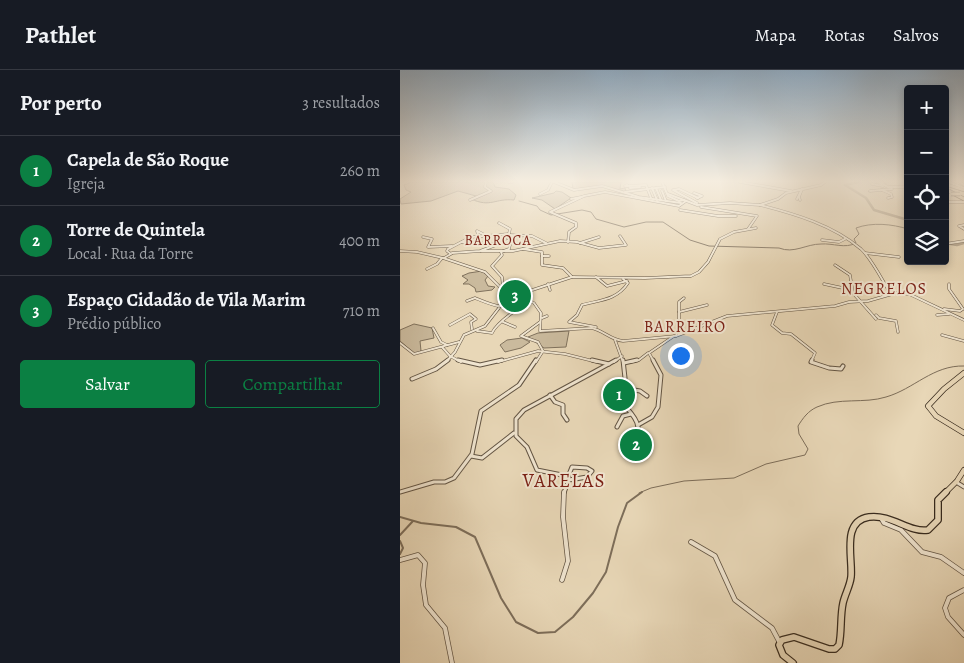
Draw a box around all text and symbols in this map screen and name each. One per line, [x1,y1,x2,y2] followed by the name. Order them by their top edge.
[25,19,96,51] text: Pathlet
[755,23,796,47] text: Mapa
[824,23,865,47] text: Rotas
[893,23,939,47] text: Salvos
[904,85,949,265] map controls
[904,85,949,130] button: +
[20,89,102,117] text: Por perto
[302,92,380,114] text: 3 resultados
[904,130,949,175] button: −
[67,147,229,173] text: Capela de São Roque
[33,160,39,182] text: 1
[340,160,380,182] text: 260 m
[67,173,105,195] text: Igreja
[904,175,949,220] button: locate
[67,217,205,243] text: Torre de Quintela
[904,220,949,265] button: layers
[32,230,40,252] text: 2
[339,230,380,252] text: 400 m
[464,231,532,250] district label: BARROCA
[67,243,193,265] text: Local · Rua da Torre
[499,277,531,315] pin: 3
[841,278,927,300] district label: NEGRELOS
[67,287,306,313] text: Espaço Cidadão de Vila Marim
[33,300,39,322] text: 3
[343,300,380,322] text: 710 m
[67,313,161,335] text: Prédio público
[644,316,726,338] district label: BARREIRO
[668,343,694,369] your location
[20,360,195,408] button: Salvar
[205,360,380,408] button: Compartilhar
[603,376,635,414] pin: 1
[620,426,652,464] pin: 2
[521,468,606,494] district label: VARELAS

